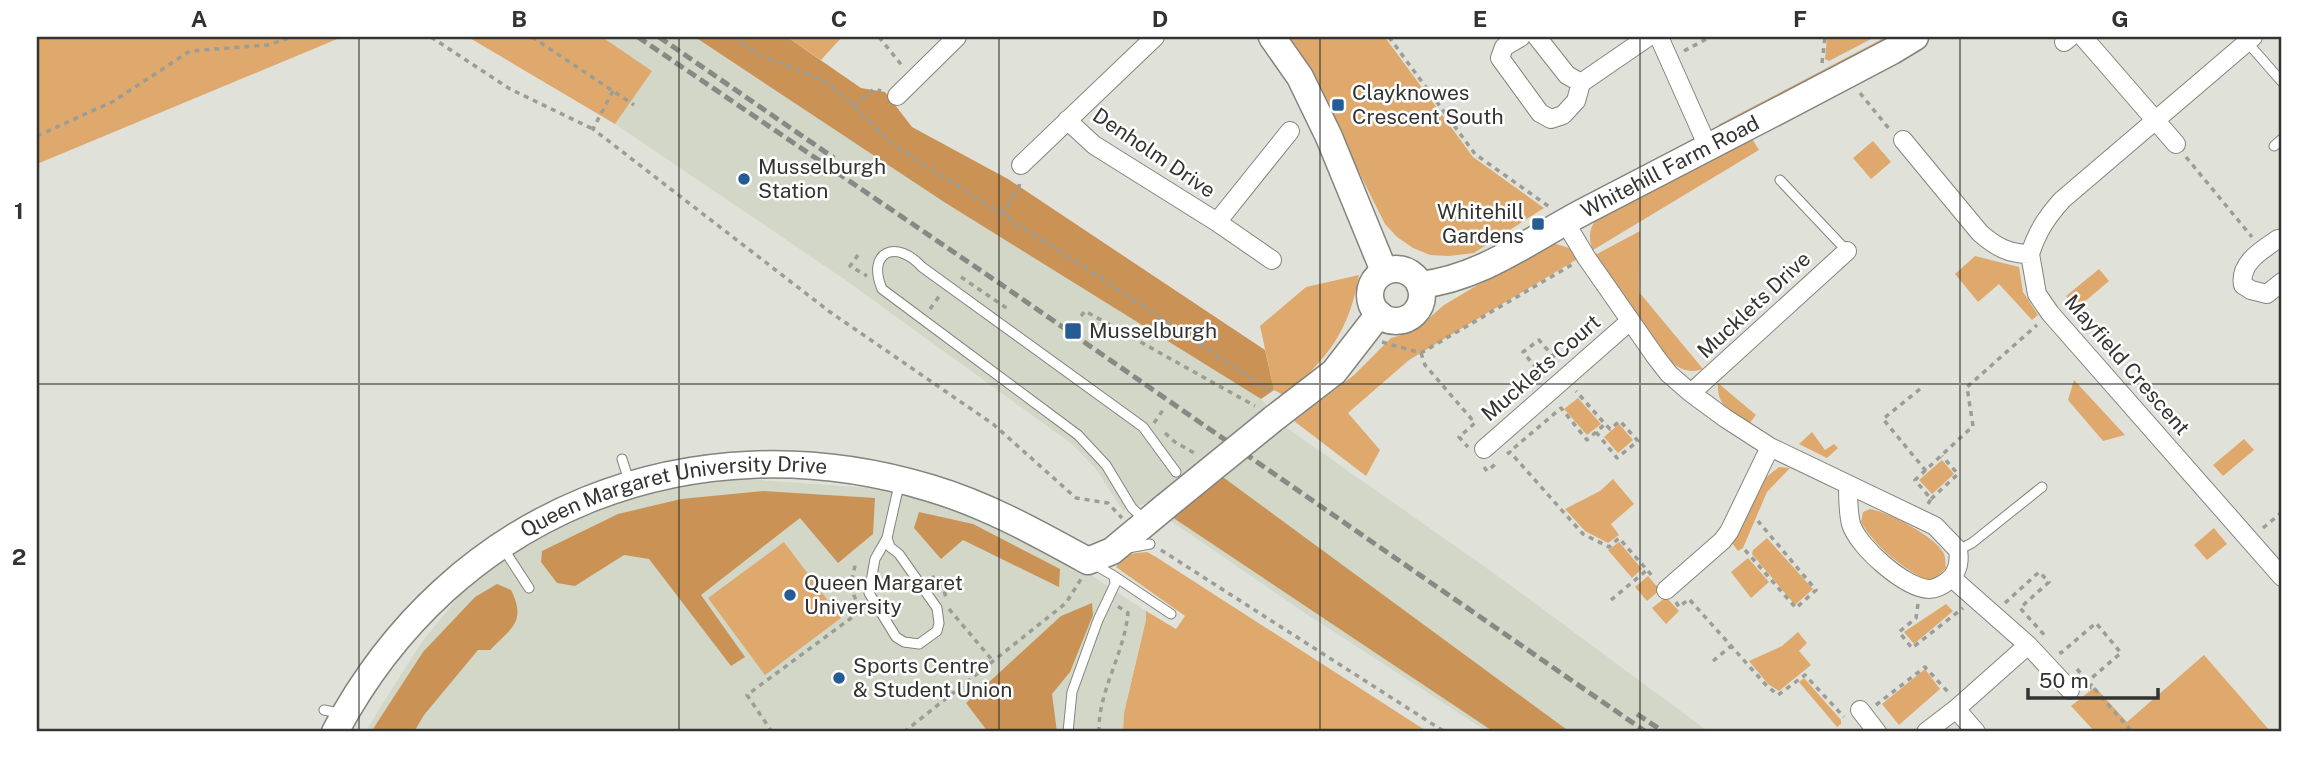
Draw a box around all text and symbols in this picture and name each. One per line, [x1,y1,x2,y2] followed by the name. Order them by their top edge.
[191,5,208,32] text: A
[511,5,527,32] text: B
[831,5,847,32] text: C
[1152,5,1168,32] text: D
[1473,5,1487,32] text: E
[1793,5,1807,32] text: F
[2111,5,2129,32] text: G
[1352,80,1504,129] place label: Clayknowes Crescent South
[1330,97,1346,113] marker: Clayknowes Crescent South
[1088,102,1220,203] street label: Denholm Drive
[1577,110,1763,223] street label: Whitehill Farm Road
[758,154,886,203] place label: Musselburgh Station
[736,171,752,187] marker: Musselburgh Station
[14,197,24,224] text: 1
[1437,199,1524,248] place label: Whitehill Gardens
[1530,216,1546,232] marker: Whitehill Gardens
[1692,246,1815,363] street label: Mucklets Drive
[2060,289,2195,440] street label: Mayfield Crescent
[1476,309,1605,426] street label: Mucklets Court
[1089,318,1217,343] place label: Musselburgh
[1063,321,1083,341] marker: Musselburgh
[516,451,829,542] street label: Queen Margaret University Drive
[12,543,26,570] text: 2
[804,570,963,619] place label: Queen Margaret University
[782,587,798,603] marker: Queen Margaret University
[853,653,1012,702] place label: Sports Centre & Student Union
[2028,657,2158,701] scale bar
[2039,668,2089,693] text: 50 m
[831,670,847,686] marker: Sports Centre & Student Union

